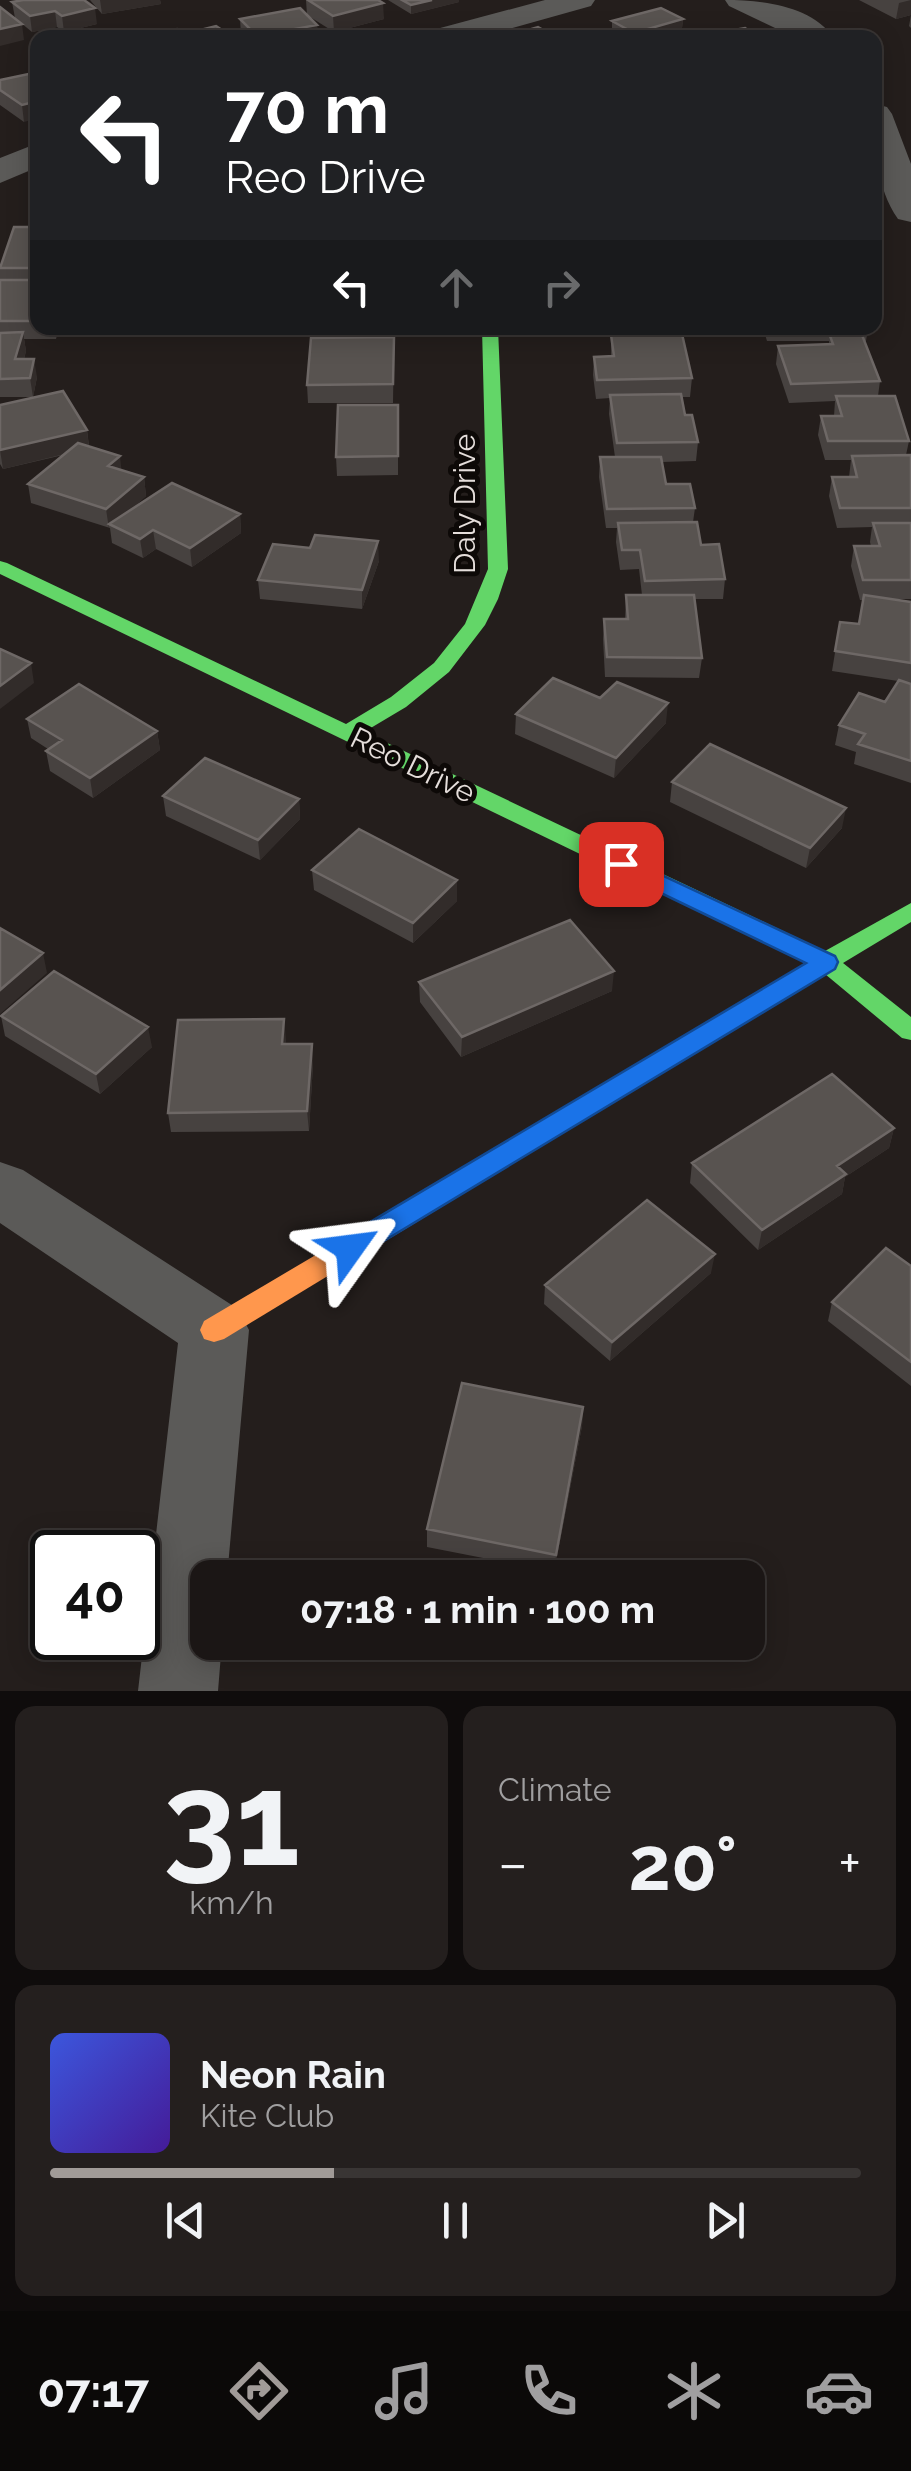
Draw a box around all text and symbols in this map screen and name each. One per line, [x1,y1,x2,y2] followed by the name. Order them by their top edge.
[225,67,389,149] text: 70 m
[60,70,190,200] icon: left
[225,151,426,204] text: Reo Drive
[324,260,379,315] icon: left
[429,260,484,315] icon: ahead
[534,260,589,315] icon: right
[447,434,482,574] street label: Daly Drive
[345,720,481,810] street label: Reo Drive
[579,822,664,907] pin
[594,837,649,892] icon: arrive
[298,1196,402,1300] position arrow
[30,1530,160,1660] speed limit sign: 40
[300,1587,655,1632] text: 07:18 · 1 min · 100 m
[163,1743,300,1895] text: 31
[498,1771,612,1808] text: Climate
[629,1819,737,1908] text: 20°
[498,1831,528,1896] text: −
[838,1831,861,1896] text: +
[189,1884,274,1921] text: km/h
[200,2052,386,2097] text: Neon Rain
[200,2097,334,2134] text: Kite Club
[158,2193,213,2248] icon: previous
[428,2193,483,2248] icon: pause
[698,2193,753,2248] icon: next
[224,2356,294,2426] icon: directions
[369,2356,439,2426] icon: music
[514,2356,584,2426] icon: phone
[659,2356,729,2426] icon: climate
[804,2356,874,2426] icon: car
[37,2365,149,2418] text: 07:17

